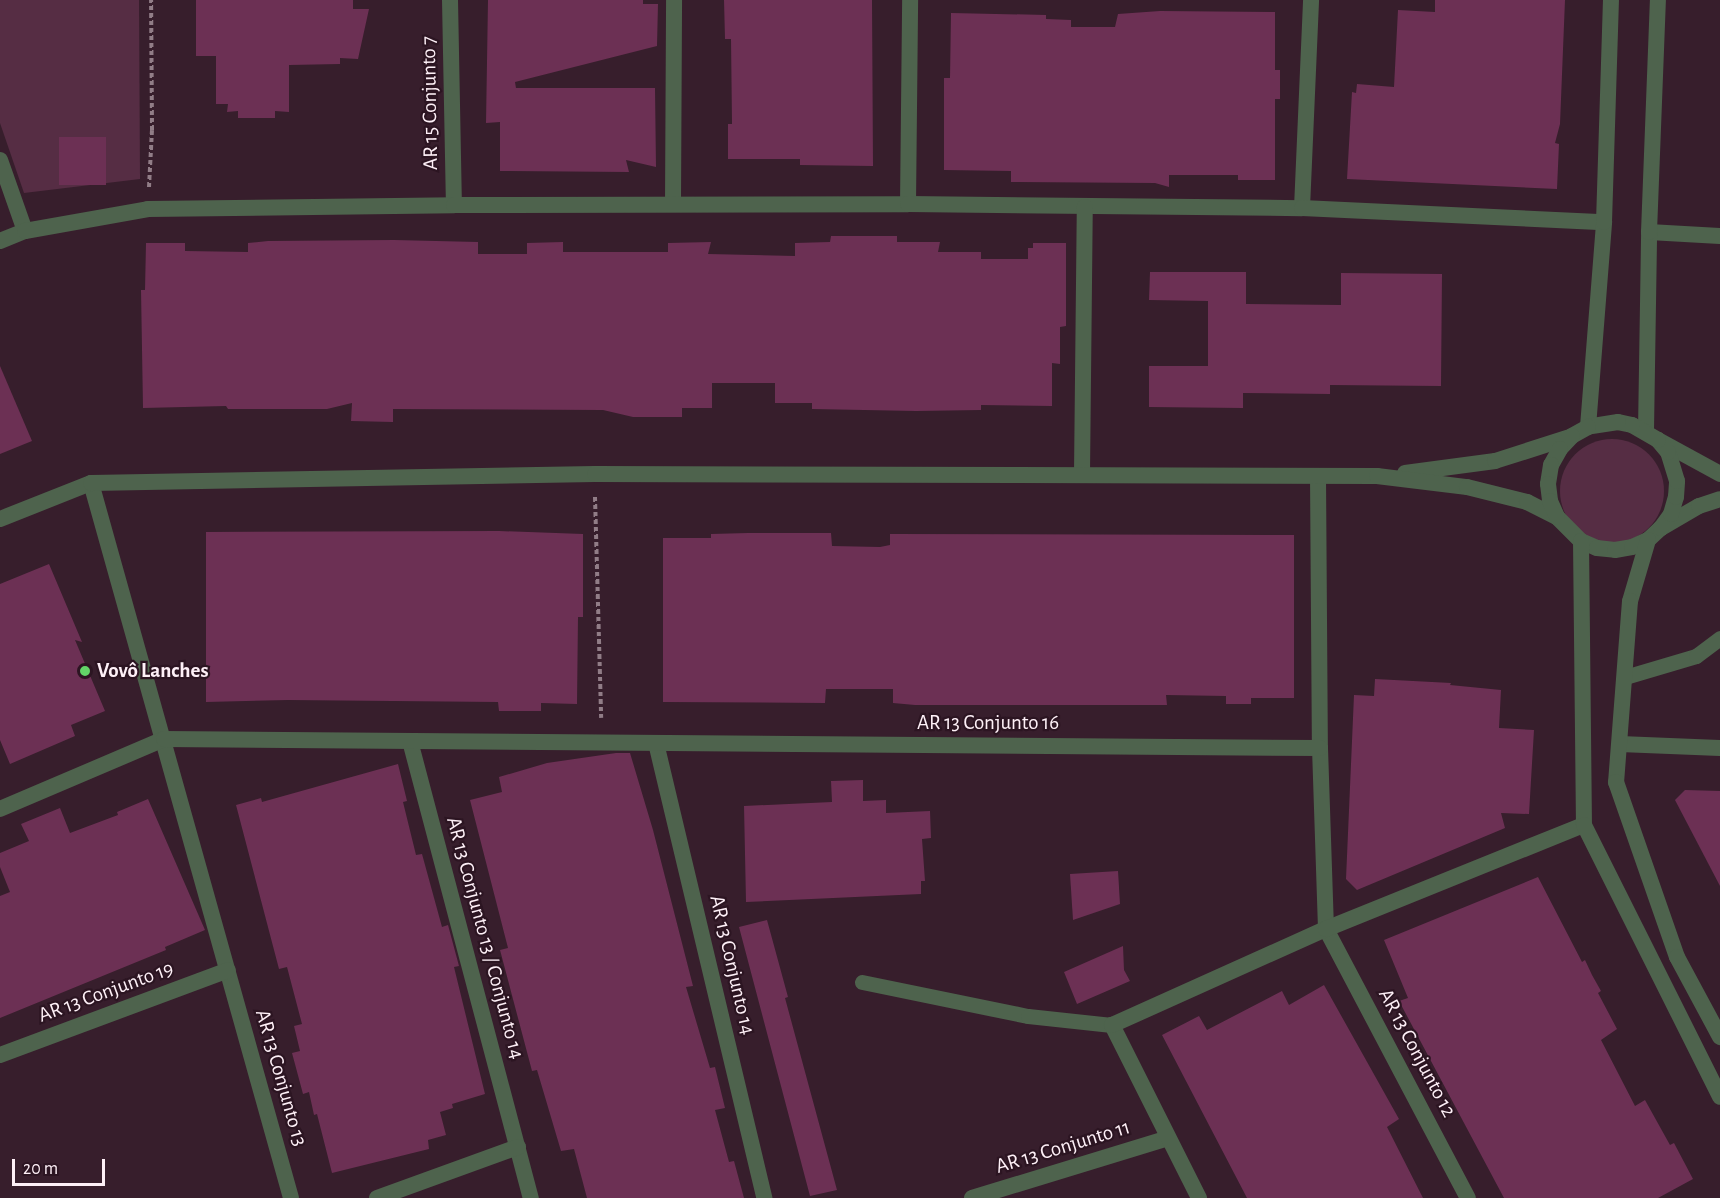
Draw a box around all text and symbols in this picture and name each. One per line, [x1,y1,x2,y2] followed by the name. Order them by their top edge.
[416,36,444,170] street label: AR 15 Conjunto 7
[97,658,208,684] place label: Vovô Lanches
[78,664,92,678] marker: Vovô Lanches
[917,710,1059,736] street label: AR 13 Conjunto 16
[441,814,529,1062] street label: AR 13 Conjunto 13 / Conjunto 14
[704,893,760,1037] street label: AR 13 Conjunto 14
[35,956,177,1028] street label: AR 13 Conjunto 19
[1373,984,1461,1122] street label: AR 13 Conjunto 12
[249,1007,313,1149] street label: AR 13 Conjunto 13
[993,1115,1133,1179] street label: AR 13 Conjunto 11
[15,1147,108,1185] scale bar
[23,1160,58,1178] text: 20 m

